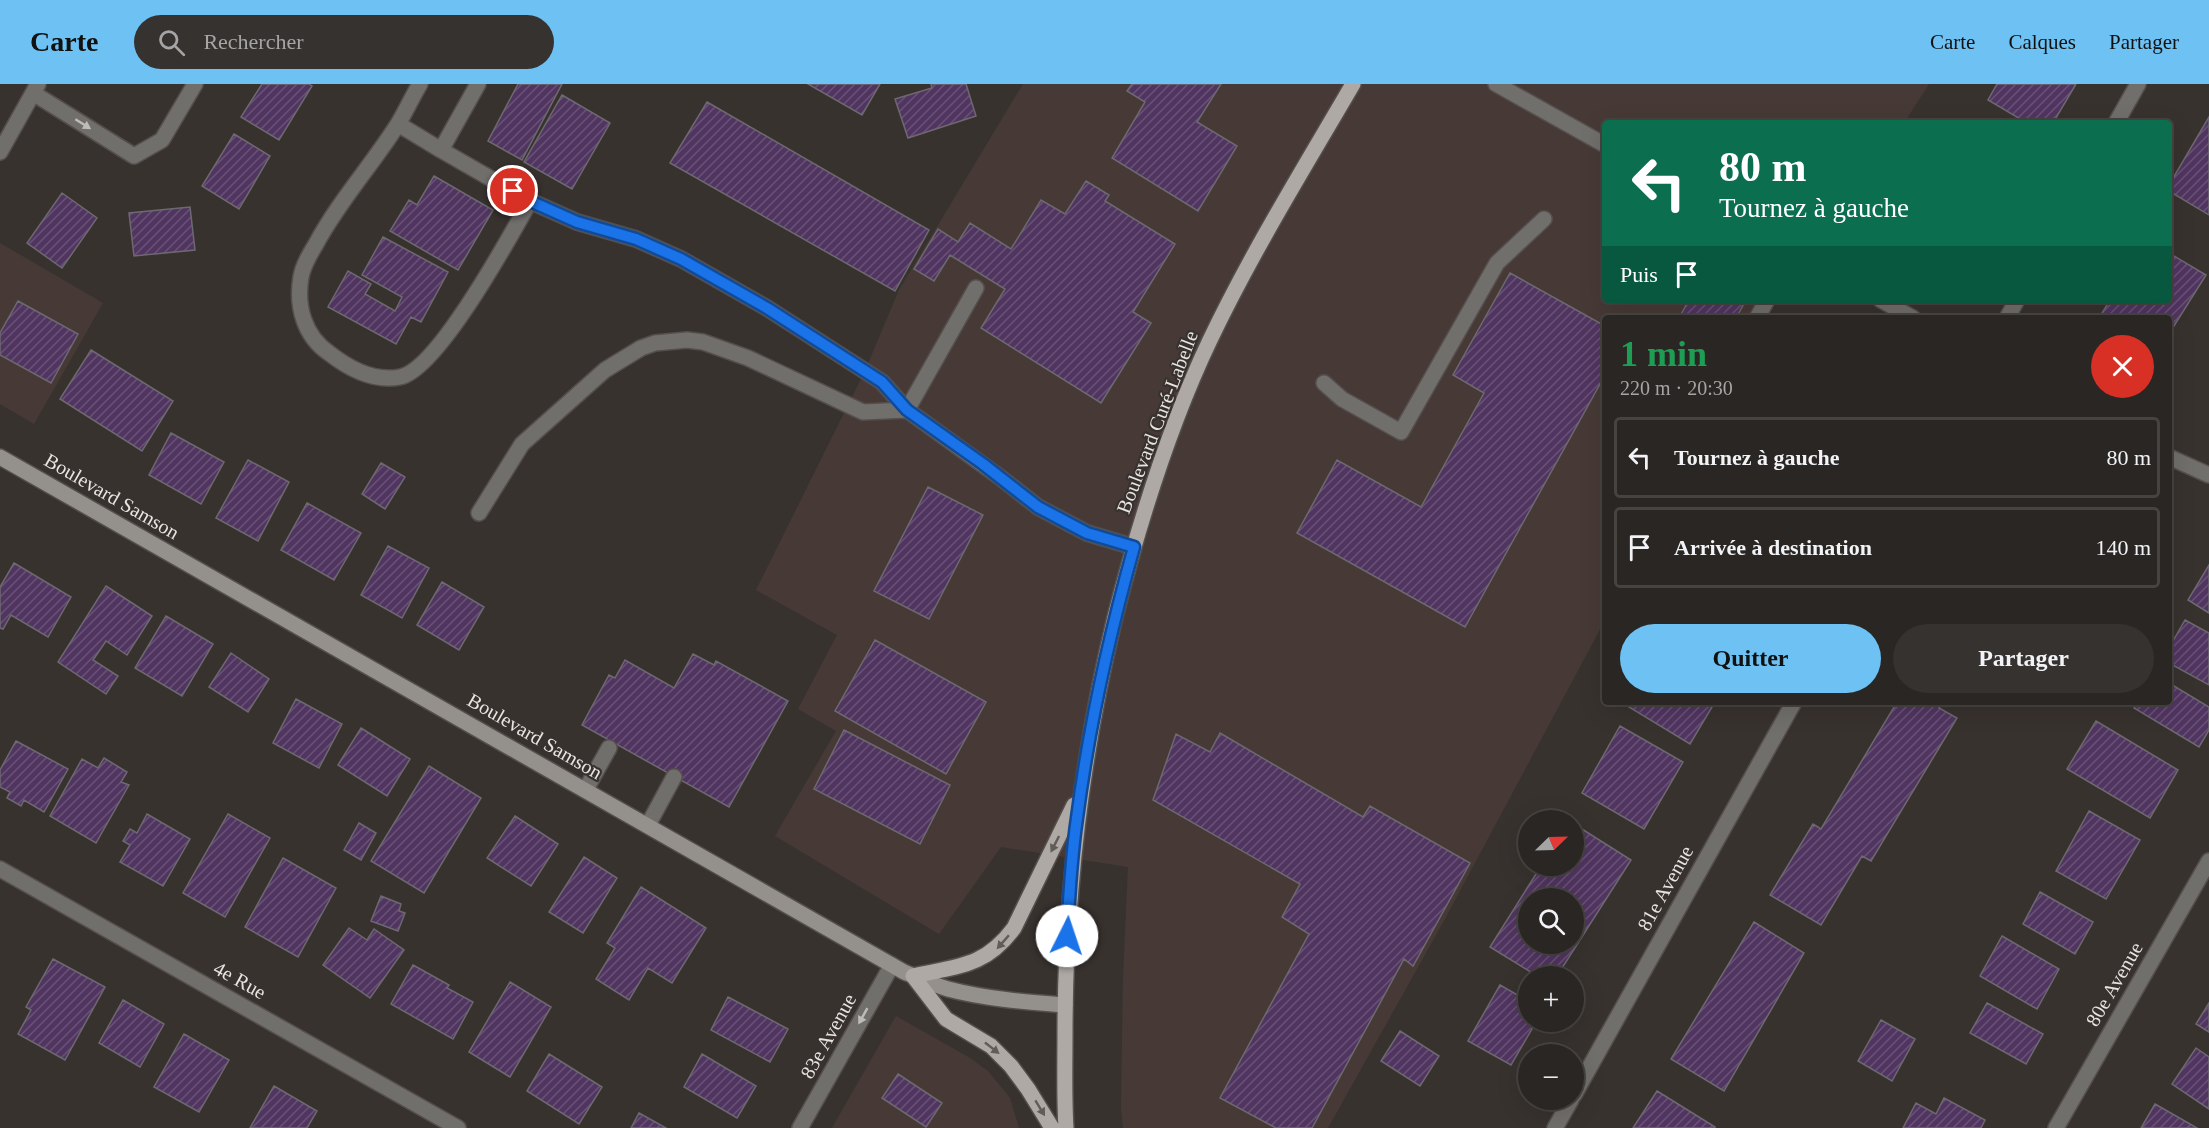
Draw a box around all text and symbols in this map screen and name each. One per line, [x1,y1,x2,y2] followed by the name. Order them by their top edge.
[134,15,554,69] search box
[30,26,98,57] text: Carte
[155,26,188,59] icon: search
[203,29,304,54] text: Rechercher
[1930,30,1975,54] text: Carte
[2008,30,2076,54] text: Calques
[2109,30,2179,54] text: Partager
[75,118,91,129] one-way arrow
[1620,144,1698,222] icon: left
[1719,144,1807,190] text: 80 m
[487,165,538,216] pin
[496,174,529,207] icon: arrive
[1719,193,1909,223] text: Tournez à gauche
[1670,258,1703,291] icon: arrive
[1620,262,1658,287] text: Puis
[1112,327,1202,516] street label: Boulevard Curé-Labelle
[1620,334,1707,374] text: 1 min
[2091,335,2154,398] button: close
[1620,377,1733,399] text: 220 m · 20:30
[1623,441,1656,474] icon: left
[1674,445,1839,470] text: Tournez à gauche
[2106,445,2151,470] text: 80 m
[41,449,183,543] street label: Boulevard Samson
[1623,531,1656,564] icon: arrive
[1674,535,1872,560] text: Arrivée à destination
[2095,535,2151,560] text: 140 m
[1620,624,1881,693] button: Quitter
[1893,624,2154,693] button: Partager
[464,689,606,783] street label: Boulevard Samson
[1518,810,1584,876] north arrow
[1518,810,1584,1110] map controls
[1050,836,1059,853] one-way arrow
[1633,842,1697,934] street label: 81e Avenue
[1518,888,1584,954] button: search
[1035,904,1099,968] position arrow
[996,934,1010,949] one-way arrow
[2081,938,2147,1030] street label: 80e Avenue
[210,957,270,1003] street label: 4e Rue
[1518,966,1584,1032] button: +
[796,990,860,1082] street label: 83e Avenue
[858,1008,868,1025] one-way arrow
[984,1042,1000,1055] one-way arrow
[1518,1044,1584,1110] button: −
[1035,1100,1046,1116] one-way arrow

